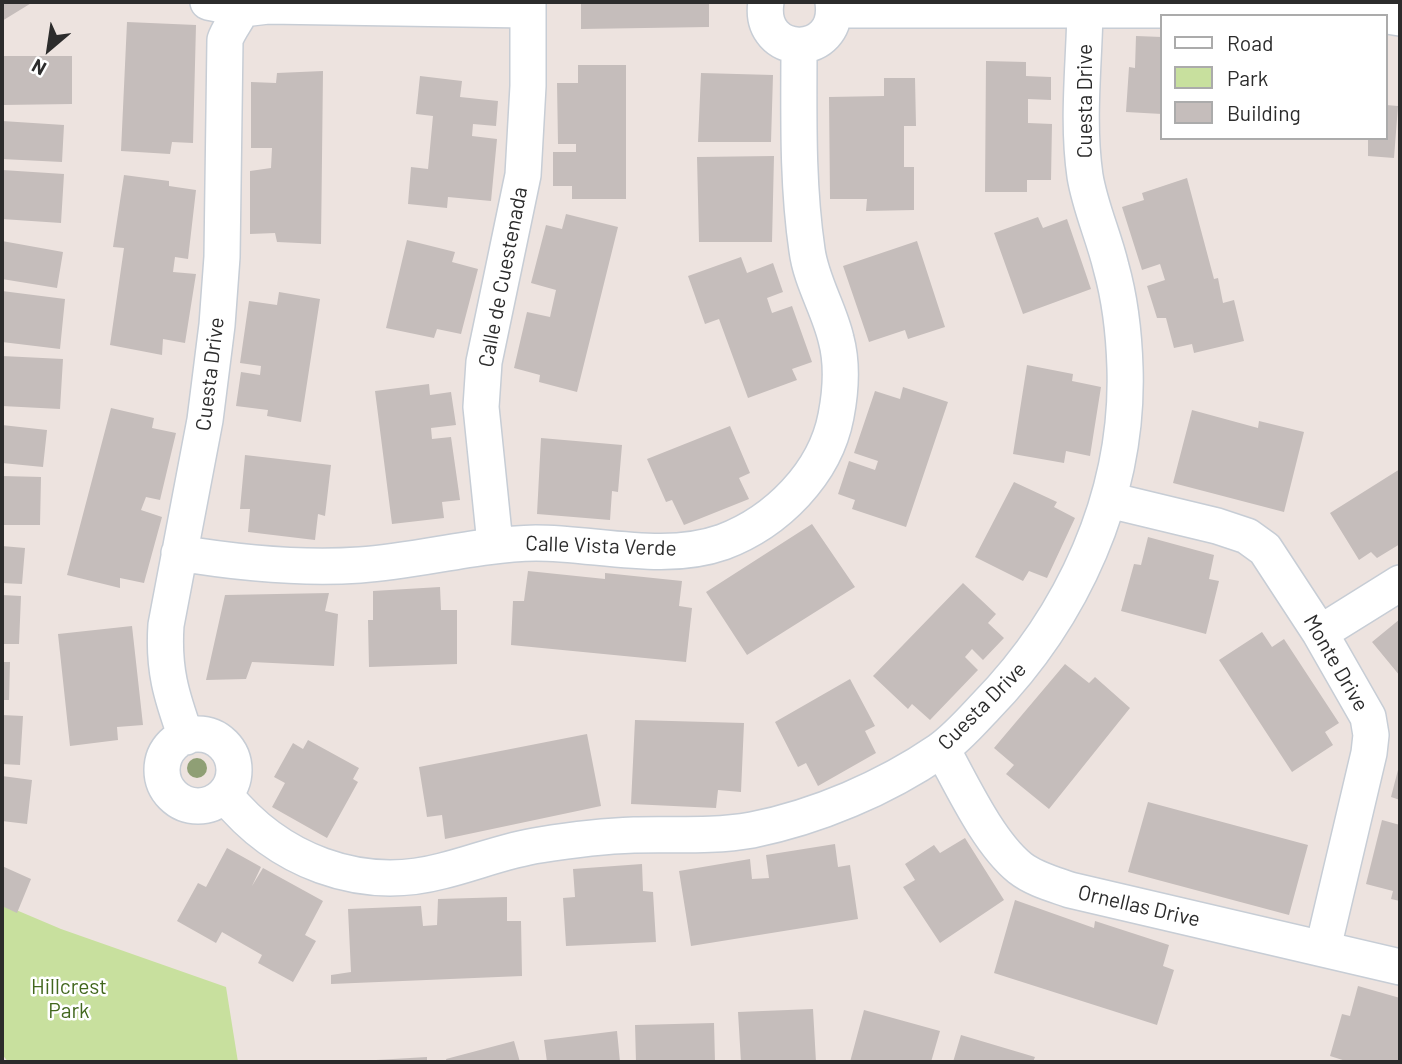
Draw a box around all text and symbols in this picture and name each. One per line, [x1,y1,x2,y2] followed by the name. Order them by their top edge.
[14,14,84,84] north arrow
[1160,14,1388,140] legend
[1227,30,1273,55] text: Road
[1072,44,1098,158] street label: Cuesta Drive
[27,55,50,81] text: N
[1227,65,1268,90] text: Park
[1227,100,1301,125] text: Building
[473,185,533,369] street label: Calle de Cuestenada
[191,316,229,432] street label: Cuesta Drive
[525,531,677,561] street label: Calle Vista Verde
[1298,610,1374,716] street label: Monte Drive
[933,657,1031,755] street label: Cuesta Drive
[1075,880,1203,932] street label: Ornellas Drive
[31,974,107,1024] park label: Hillcrest Park

